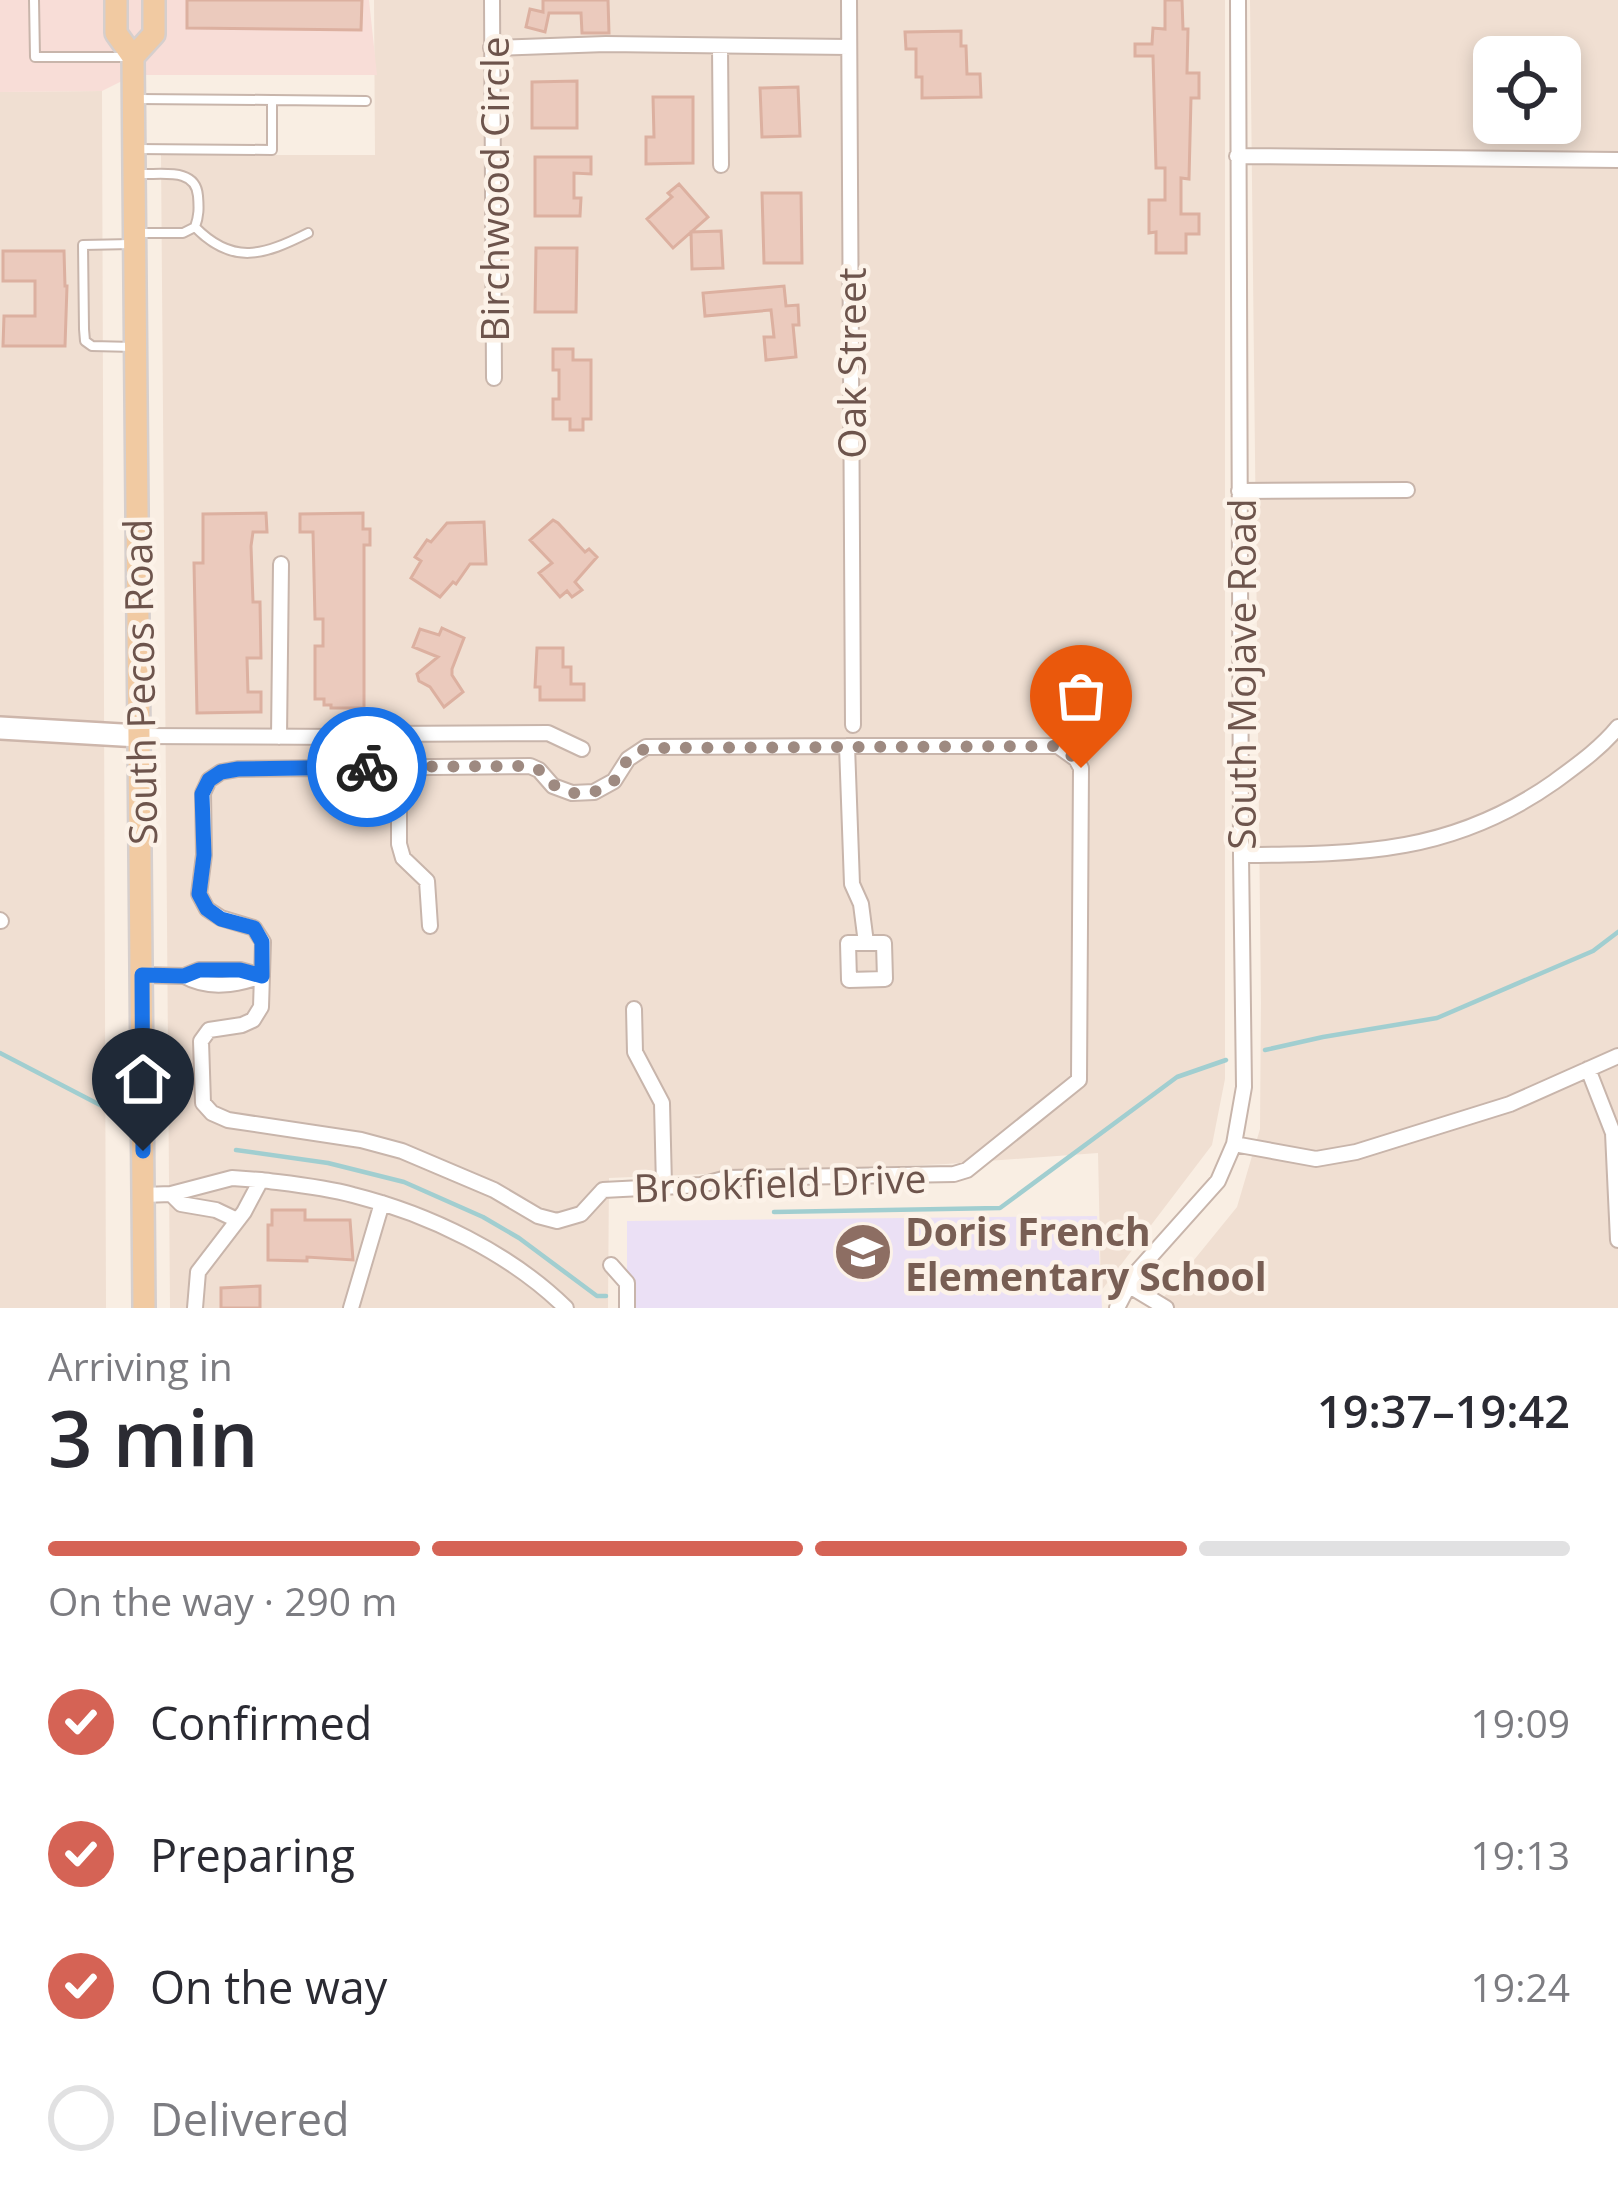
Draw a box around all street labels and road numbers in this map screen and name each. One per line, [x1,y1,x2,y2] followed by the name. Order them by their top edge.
[467,36,520,342] street label: Birchwood Circle
[824,267,877,459] street label: Oak Street
[1214,498,1267,850] street label: South Mojave Road
[110,519,168,845] street label: South Pecos Road
[633,1150,927,1214] street label: Brookfield Drive

